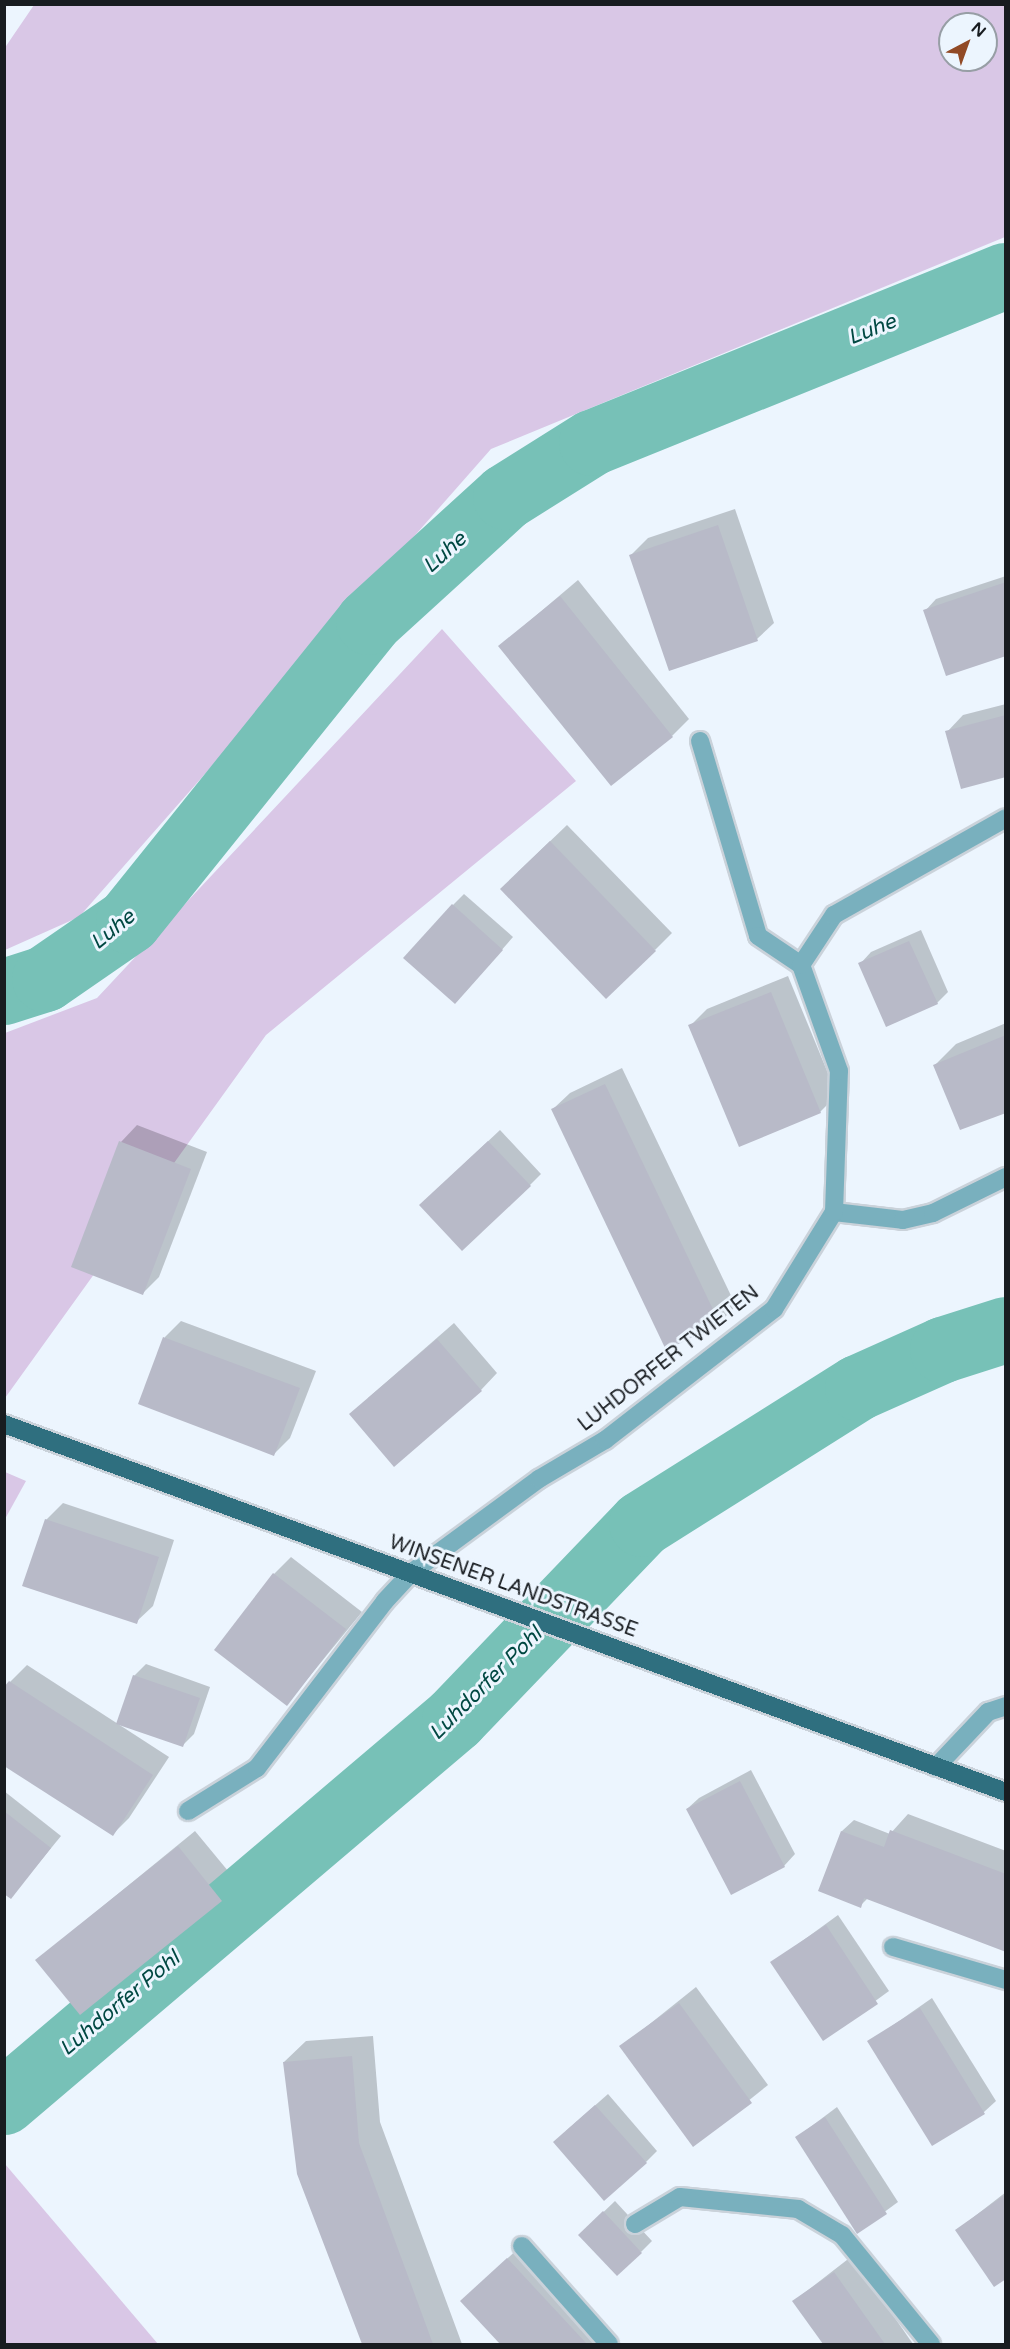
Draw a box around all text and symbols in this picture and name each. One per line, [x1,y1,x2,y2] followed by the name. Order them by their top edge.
[938,12,998,72] north arrow
[967,18,990,42] text: N
[844,309,900,351] water label: Luhe
[418,527,472,579] water label: Luhe
[86,905,140,955] water label: Luhe
[574,1281,764,1437] street label: LUHDORFER TWIETEN
[385,1531,641,1643] street label: WINSENER LANDSTRASSE
[424,1622,548,1746] water label: Luhdorfer Pohl
[55,1946,185,2062] water label: Luhdorfer Pohl

